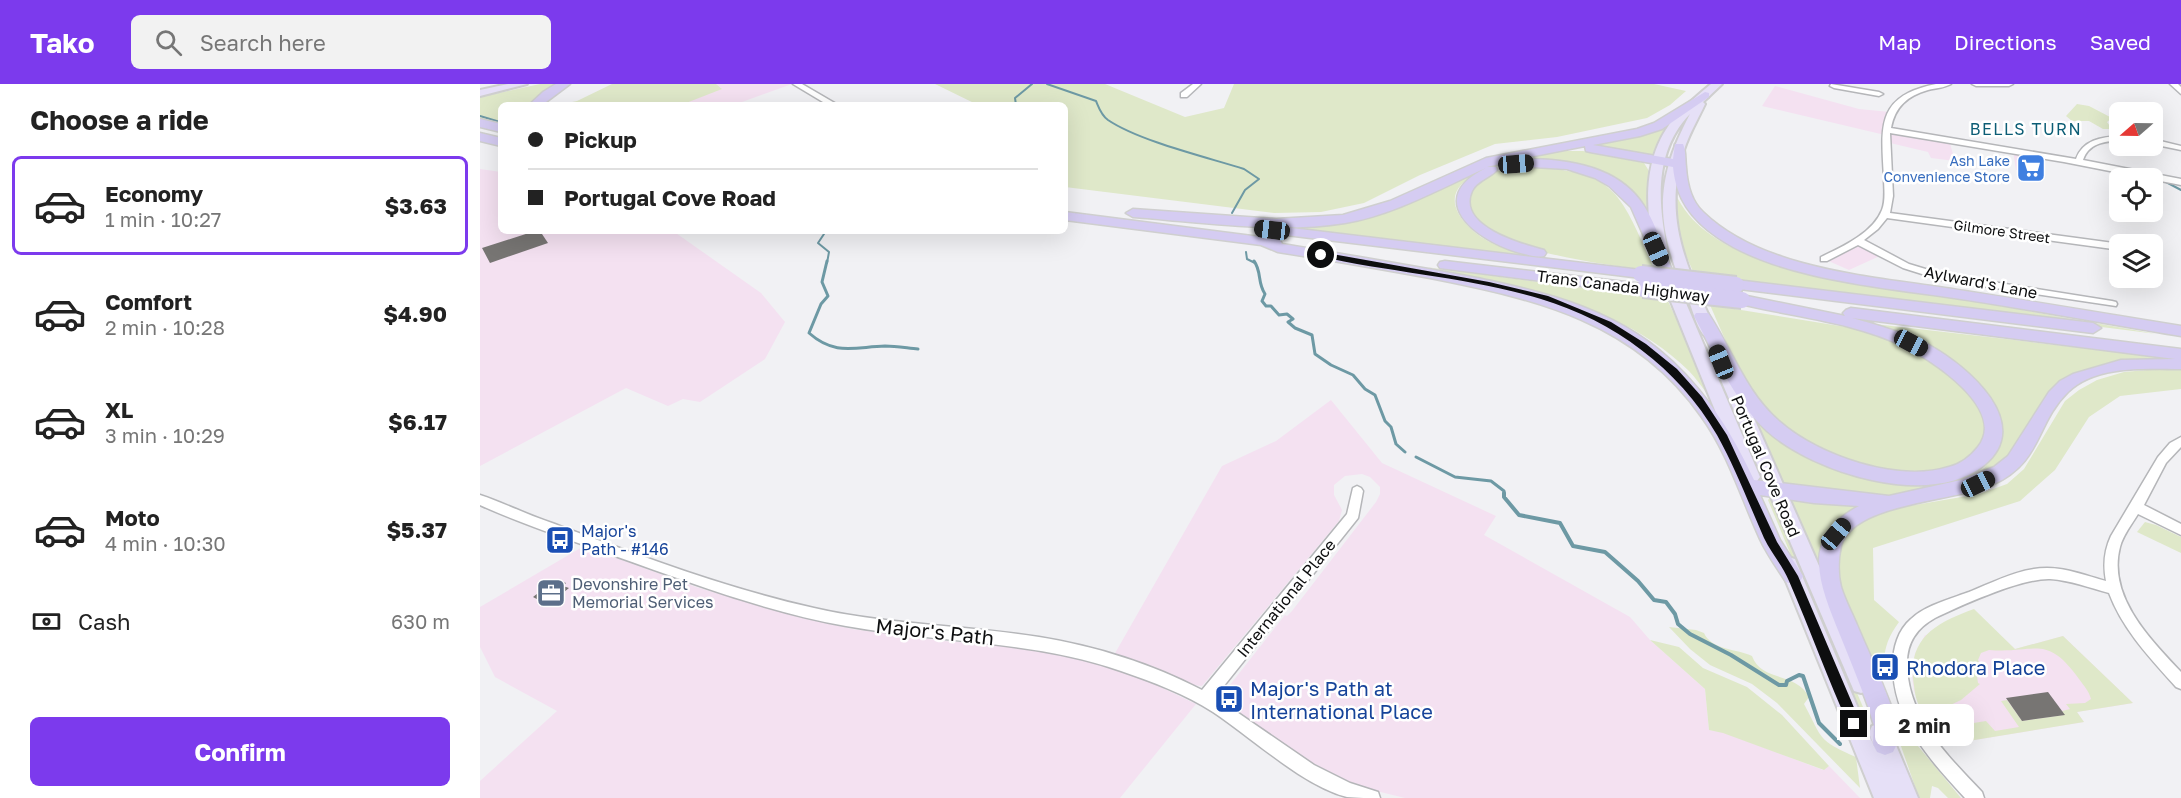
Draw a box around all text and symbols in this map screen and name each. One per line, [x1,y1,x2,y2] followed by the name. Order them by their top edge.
[131,15,551,69] search box
[30,26,95,59] text: Tako
[152,26,185,59] icon: search
[200,29,326,56] text: Search here
[1878,29,1921,55] text: Map
[1954,29,2057,55] text: Directions
[2090,29,2151,55] text: Saved
[2109,102,2163,156] north arrow
[2109,102,2163,288] map controls
[30,104,209,136] text: Choose a ride
[1970,119,2082,139] district label: BELLS TURN
[564,126,637,153] text: Pickup
[1884,152,2010,185] place label: Ash Lake Convenience Store
[2015,152,2047,184] supermarket icon: Ash Lake Convenience Store
[1497,154,1535,174] car
[2109,168,2163,222] button: locate
[33,179,87,233] icon: car
[105,180,203,207] text: Economy
[564,184,776,211] text: Portugal Cove Road
[384,192,447,219] text: $3.63
[105,207,221,231] text: 1 min · 10:27
[1953,216,2051,246] street label: Gilmore Street
[1253,219,1291,241] car
[1640,229,1672,269] car
[2109,234,2163,288] button: layers
[1307,241,1334,268] route start
[1923,261,2039,303] street label: Aylward's Lane
[1535,265,1711,307] street label: Trans Canada Highway
[33,287,87,341] icon: car
[105,288,192,315] text: Comfort
[383,300,447,327] text: $4.90
[105,315,225,339] text: 2 min · 10:28
[1891,327,1931,359] car
[1706,342,1736,382] car
[1727,392,1805,540] street label: Portugal Cove Road
[33,395,87,449] icon: car
[105,396,133,423] text: XL
[388,408,447,435] text: $6.17
[105,423,225,447] text: 3 min · 10:29
[1958,468,1998,500] car
[33,503,87,557] icon: car
[105,504,160,531] text: Moto
[1818,514,1854,554] car
[386,516,447,543] text: $5.37
[581,521,669,559] place label: Major's Path - #146
[544,524,576,556] bus stop icon: Major's Path - #146
[105,531,226,555] text: 4 min · 10:30
[1232,535,1340,661] street label: International Place
[572,574,713,612] place label: Devonshire Pet Memorial Services
[535,577,567,609] office icon: Devonshire Pet Memorial Services
[30,605,63,638] icon: cash
[78,608,131,635] text: Cash
[391,609,450,633] text: 630 m
[875,613,995,649] street label: Major's Path
[1869,651,1901,683] bus stop icon: Rhodora Place
[1906,655,2045,679] place label: Rhodora Place
[1250,676,1433,723] place label: Major's Path at International Place
[1213,683,1245,715] bus stop icon: Major's Path at International Place
[1875,703,1974,745] callout: 2 min
[1840,710,1867,737] route end
[1898,713,1951,737] text: 2 min
[30,717,450,786] button: Confirm

